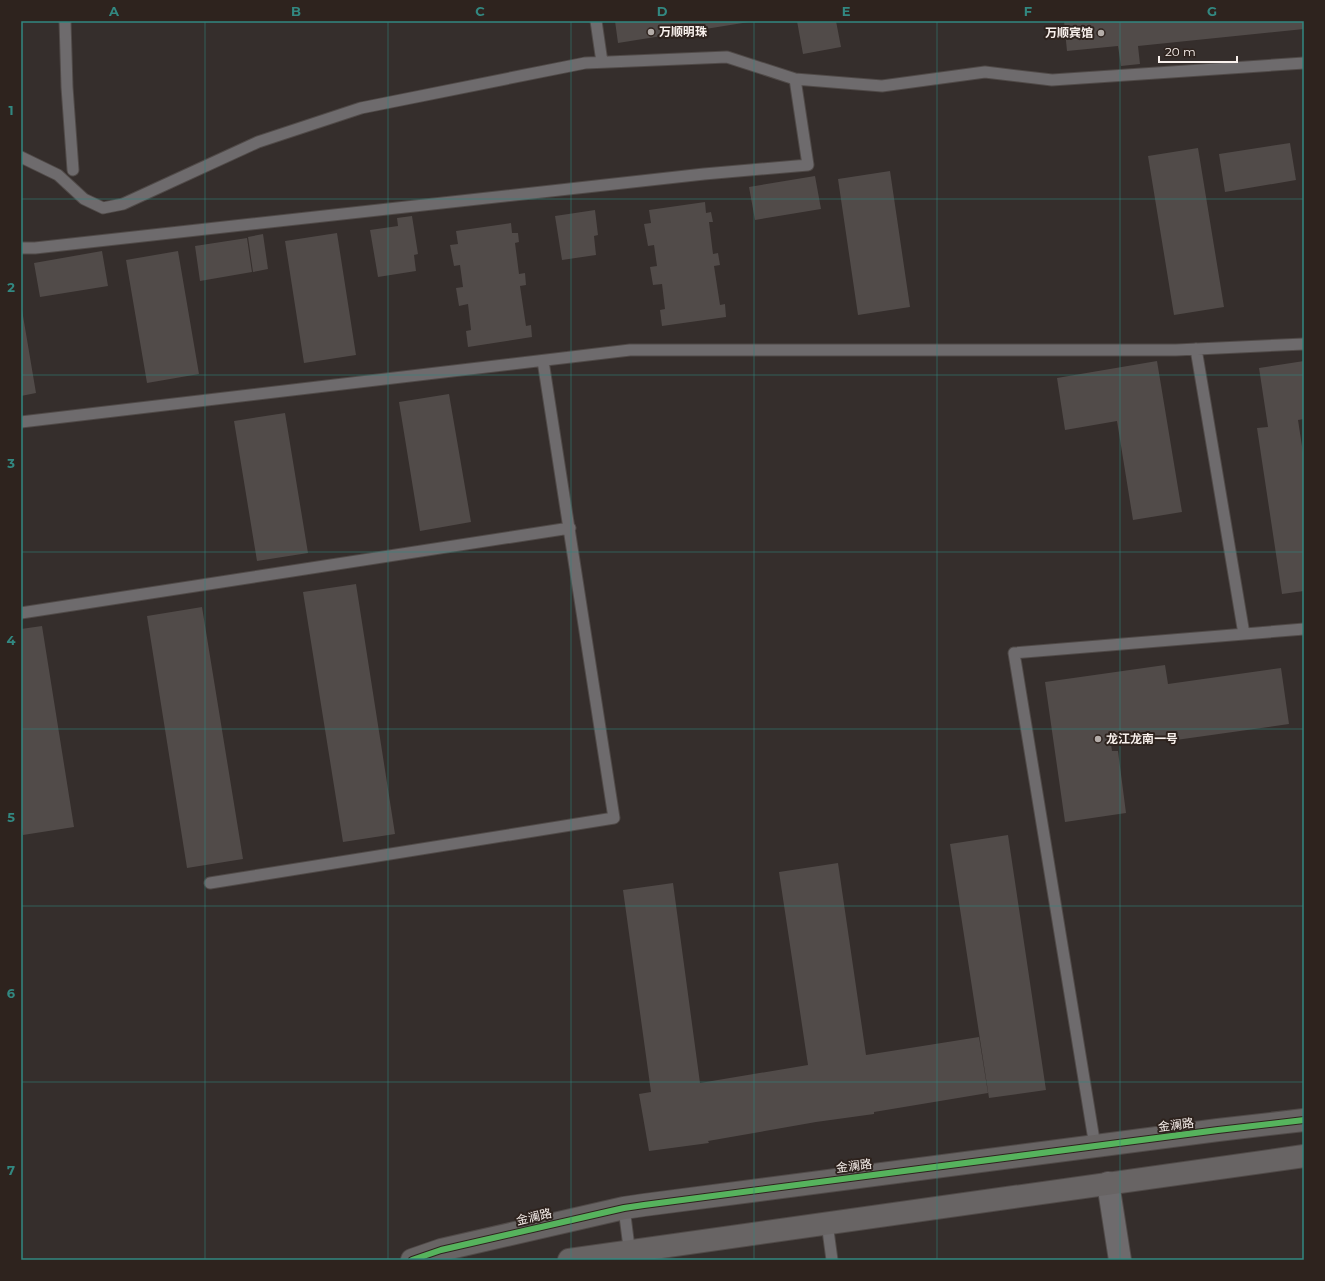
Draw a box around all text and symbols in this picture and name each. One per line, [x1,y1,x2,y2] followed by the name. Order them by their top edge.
[108,3,120,19] text: A
[291,3,301,19] text: B
[475,3,485,19] text: C
[657,3,668,19] text: D
[842,3,851,19] text: E
[1024,3,1032,19] text: F
[1207,3,1217,19] text: G
[659,24,707,39] place label: 万顺明珠
[1045,25,1093,40] place label: 万顺宾馆
[646,27,656,37] marker: 万顺明珠
[1096,28,1106,38] marker: 万顺宾馆
[1159,38,1237,64] scale bar
[1165,44,1196,59] text: 20 m
[8,102,14,118] text: 1
[7,279,15,295] text: 2
[6,455,15,471] text: 3
[7,632,16,648] text: 4
[1106,731,1178,746] place label: 龙江龙南一号
[1093,734,1103,744] marker: 龙江龙南一号
[7,809,15,825] text: 5
[7,985,16,1001] text: 6
[1157,1115,1195,1134] street label: 金澜路
[835,1156,873,1175] street label: 金澜路
[7,1162,15,1178] text: 7
[515,1205,553,1228] street label: 金澜路

